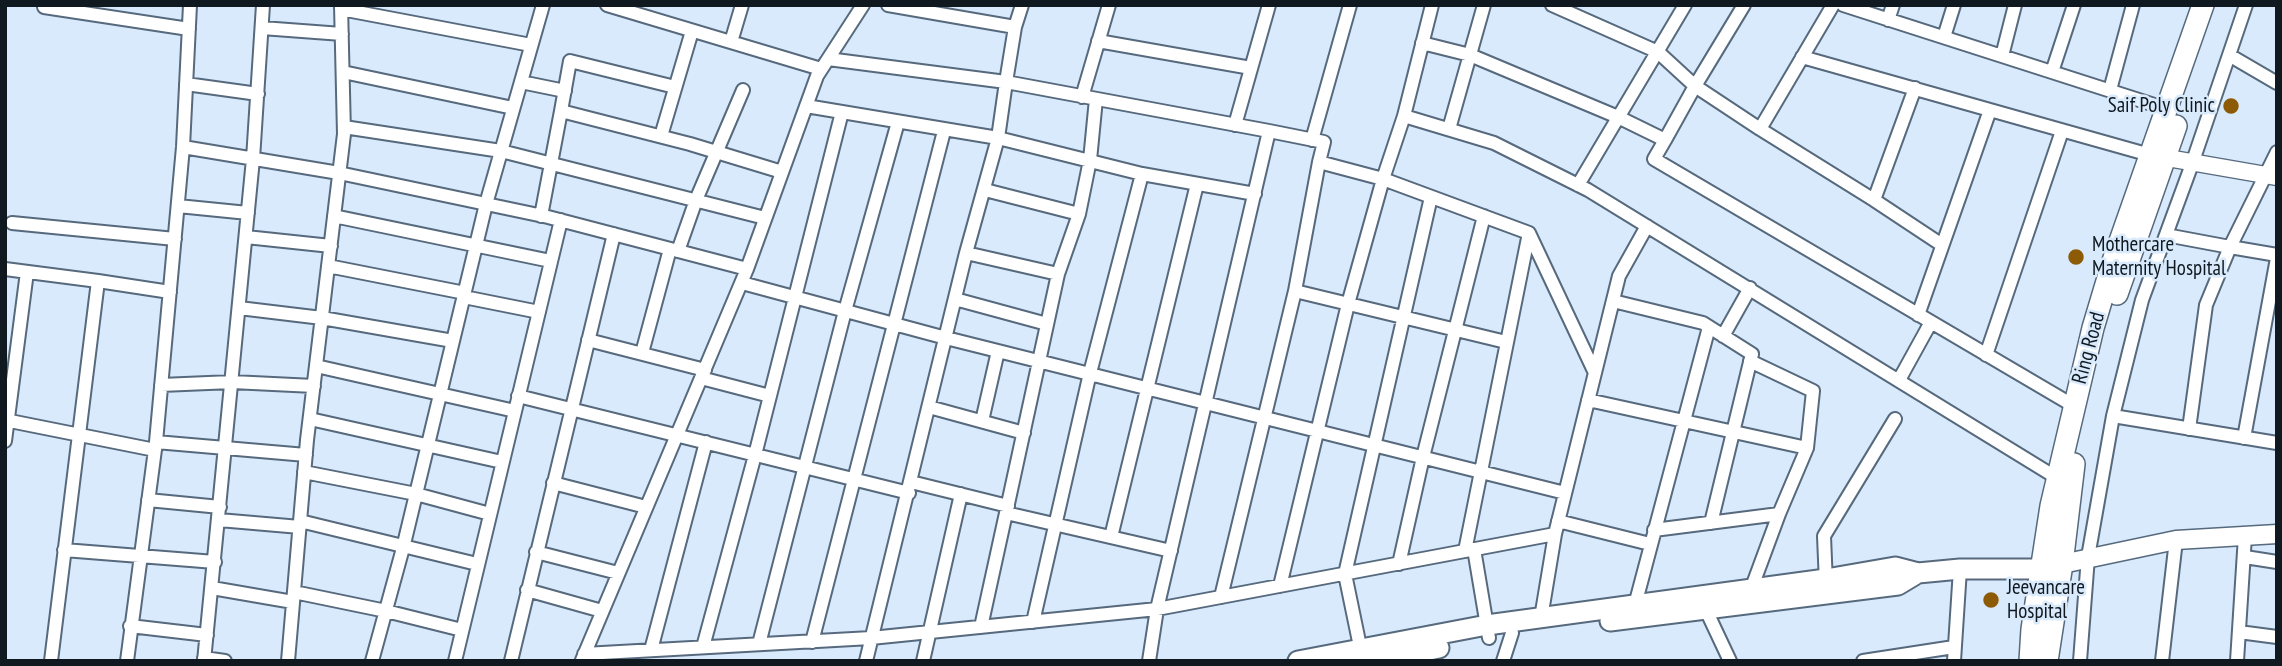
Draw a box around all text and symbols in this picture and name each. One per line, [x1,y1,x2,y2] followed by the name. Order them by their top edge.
[2108,93,2215,119] place label: Saif Poly Clinic
[2221,96,2241,116] marker: Saif Poly Clinic
[2092,232,2226,282] place label: Mothercare Maternity Hospital
[2066,247,2086,267] marker: Mothercare Maternity Hospital
[2067,309,2111,387] street label: Ring Road
[2007,575,2085,625] place label: Jeevancare Hospital
[1981,590,2001,610] marker: Jeevancare Hospital

